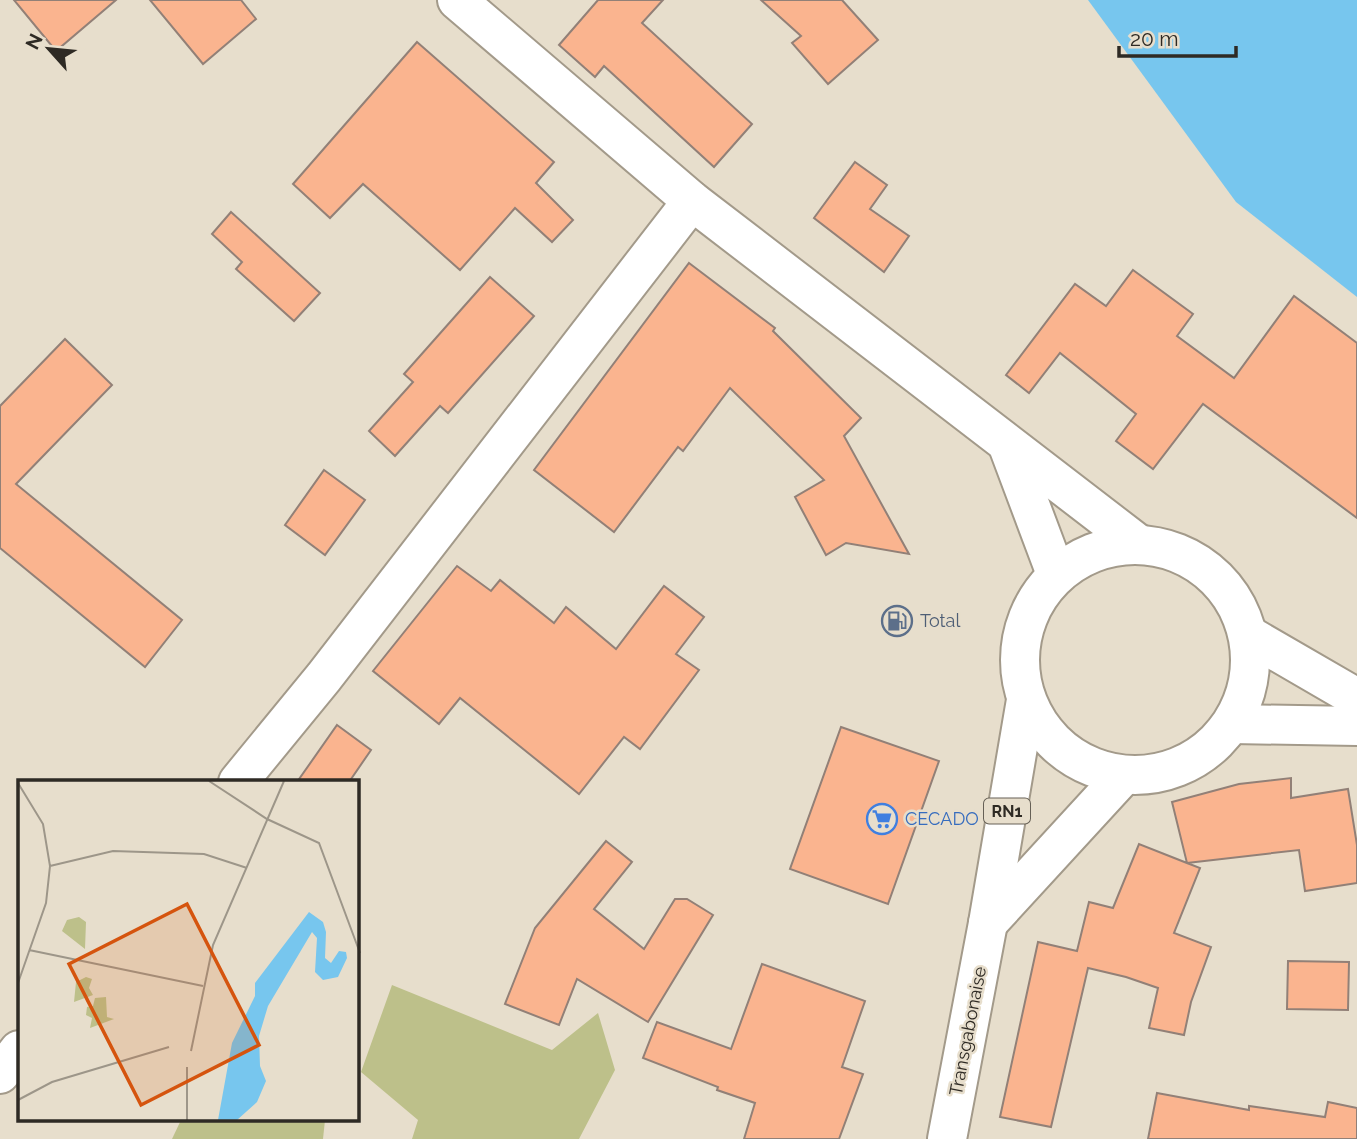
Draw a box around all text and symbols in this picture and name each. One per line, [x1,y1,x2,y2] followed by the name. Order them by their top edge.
[14,14,84,84] north arrow
[1119,14,1236,58] scale bar
[1130,26,1178,51] text: 20 m
[21,30,47,53] text: N
[880,604,914,638] fuel station icon: Total
[920,610,960,631] place label: Total
[18,780,359,1122] inset map
[984,798,1030,824] road number: RN1
[865,802,899,836] supermarket icon: CECADO
[905,808,979,829] place label: CECADO
[945,964,990,1097] street label: Transgabonaise

